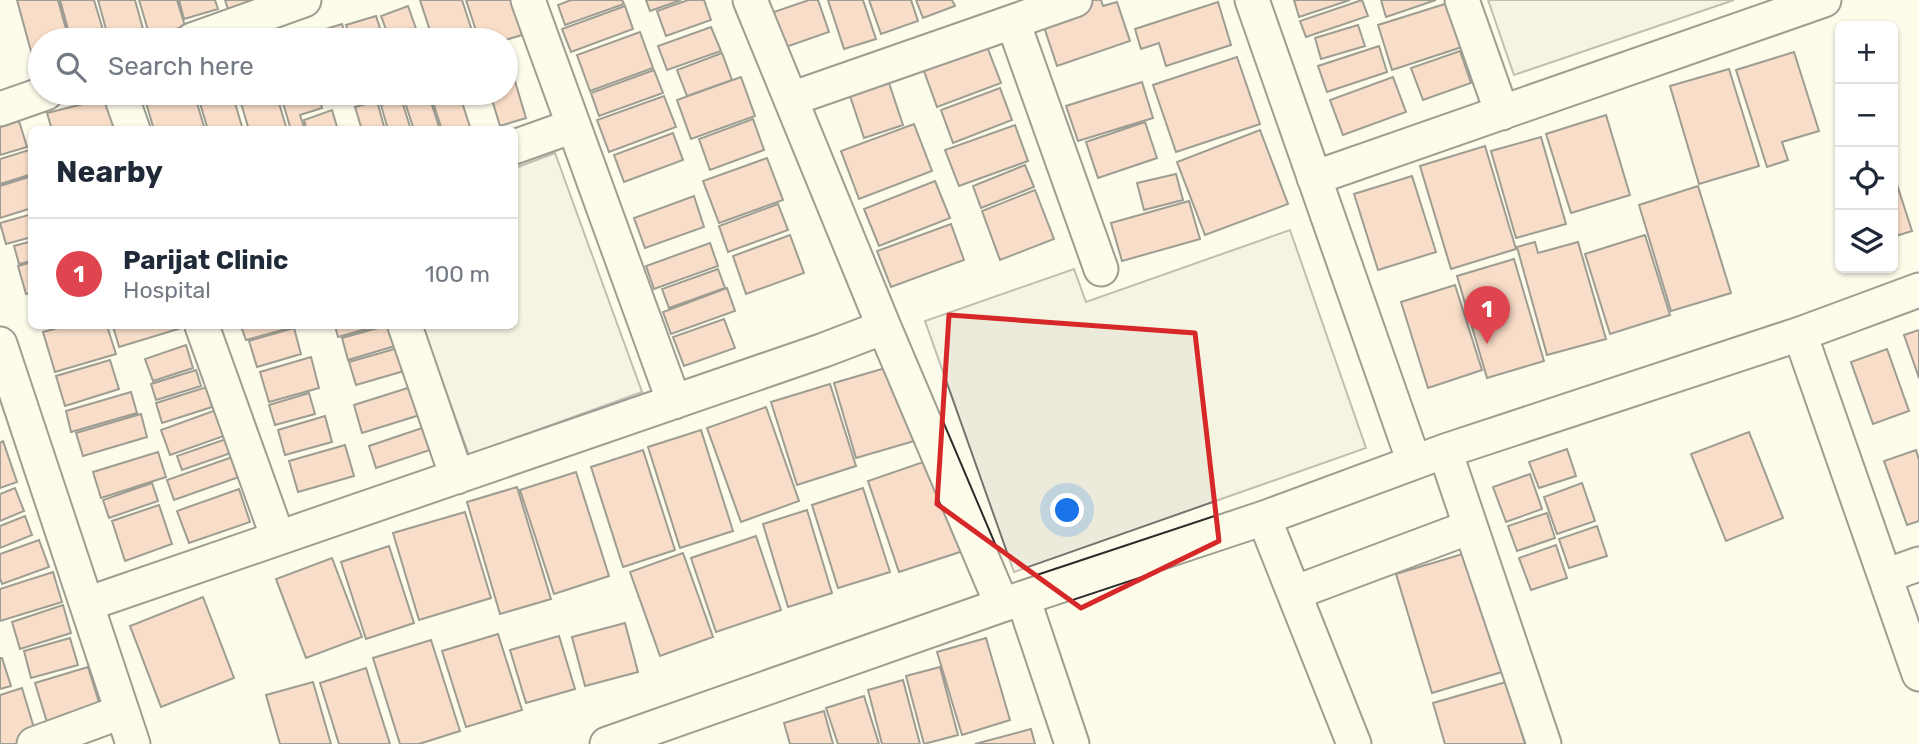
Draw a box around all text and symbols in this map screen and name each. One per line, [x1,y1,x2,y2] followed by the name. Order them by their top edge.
[1835,21,1898,273] map controls
[1835,21,1898,84] button: +
[28,28,518,105] search box
[52,48,90,86] icon: search
[108,51,254,82] text: Search here
[1835,84,1898,147] button: −
[1835,147,1898,210] button: locate
[56,154,163,190] text: Nearby
[1835,210,1898,273] button: layers
[123,245,288,276] text: Parijat Clinic
[73,260,85,288] text: 1
[425,260,490,288] text: 100 m
[123,276,211,304] text: Hospital
[1464,286,1510,344] pin: 1
[1050,493,1084,527] your location

